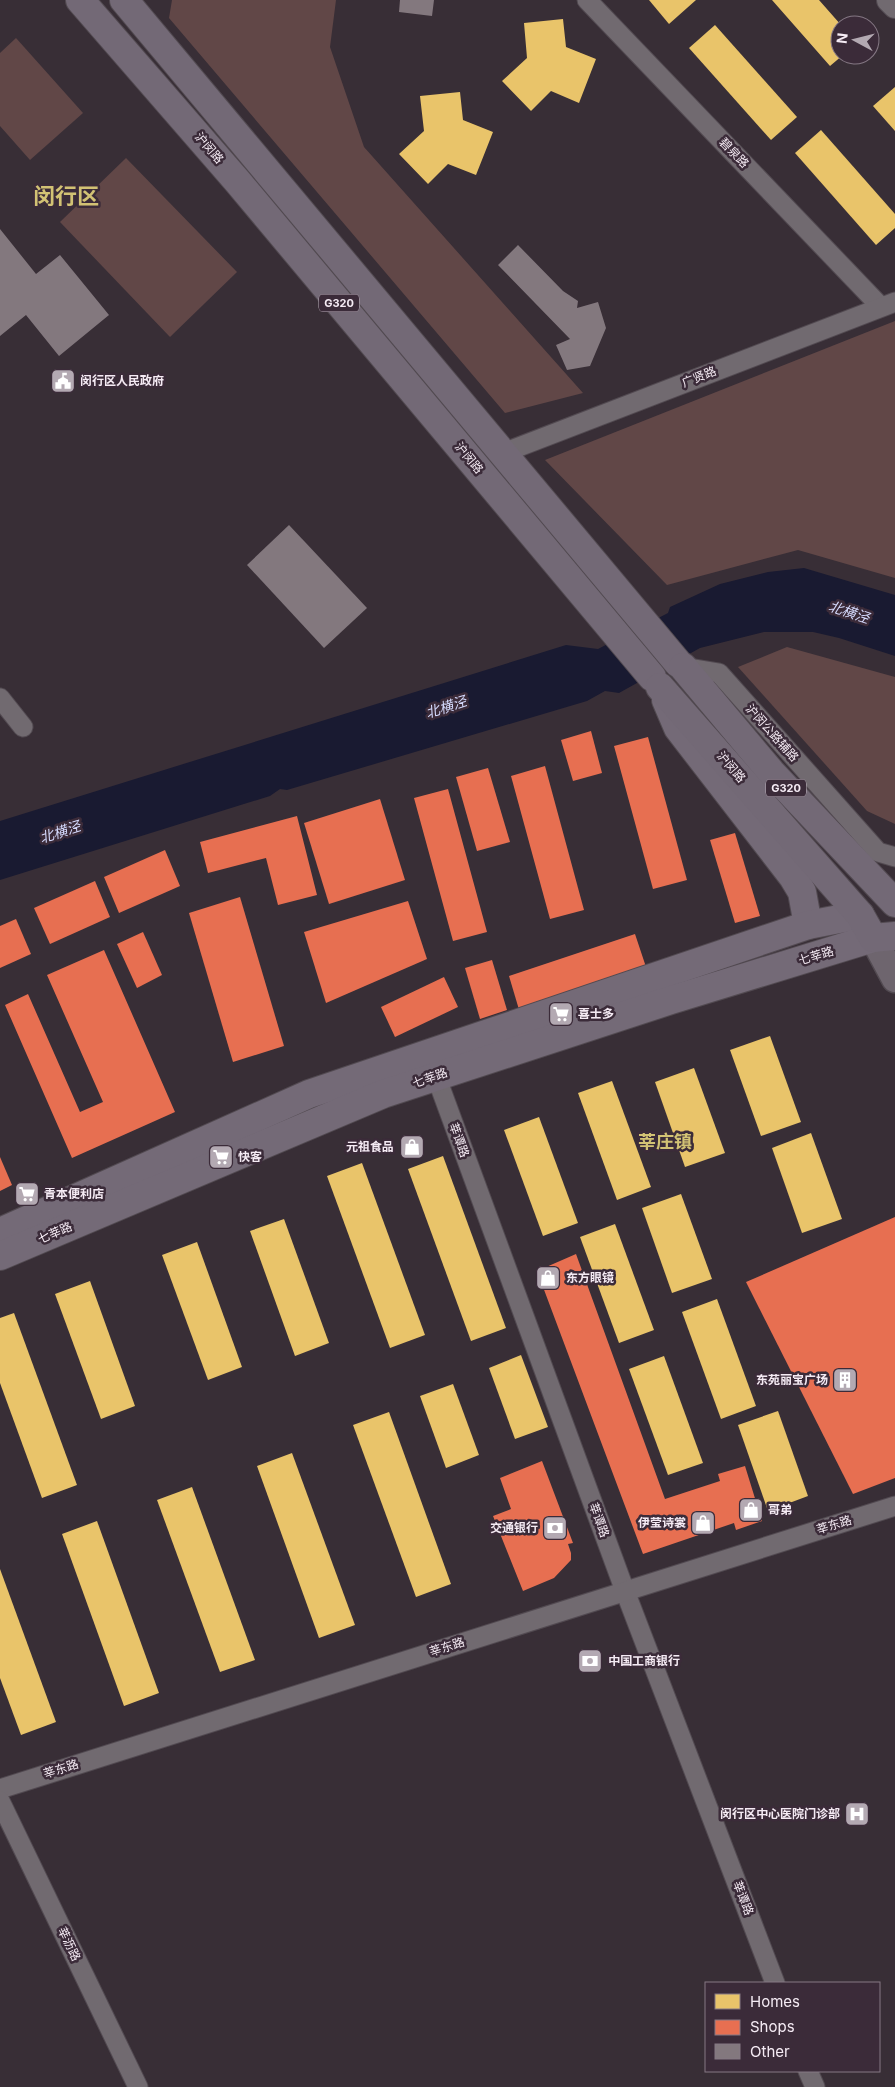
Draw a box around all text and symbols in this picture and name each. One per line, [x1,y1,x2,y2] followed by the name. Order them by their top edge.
[830,15,880,65] north arrow
[833,32,851,45] text: N
[192,129,227,166] street label: 沪闵路
[716,134,752,171] street label: 碧泉路
[33,183,99,209] district label: 闵行区
[319,294,359,312] road number: G320
[679,363,718,390] street label: 广贤路
[50,368,76,394] public building icon: 闵行区人民政府
[80,373,164,388] place label: 闵行区人民政府
[452,439,487,476] street label: 沪闵路
[827,597,874,627] water label: 北横泾
[423,691,470,721] water label: 北横泾
[743,701,802,764] street label: 沪闵公路辅路
[714,748,749,785] street label: 沪闵路
[766,780,806,796] road number: G320
[37,816,84,846] water label: 北横泾
[796,943,835,968] street label: 七莘路
[548,1001,574,1027] supermarket icon: 喜士多
[578,1006,614,1021] place label: 喜士多
[410,1065,449,1090] street label: 七莘路
[446,1120,473,1159] street label: 莘谭路
[638,1131,692,1152] district label: 莘庄镇
[399,1134,425,1160] shop icon: 元祖食品
[346,1139,394,1154] place label: 元祖食品
[208,1144,234,1170] supermarket icon: 快客
[238,1149,262,1164] place label: 快客
[14,1181,40,1207] supermarket icon: 青本便利店
[44,1186,104,1201] place label: 青本便利店
[35,1219,74,1246] street label: 七莘路
[535,1265,561,1291] shop icon: 东方眼镜
[566,1270,614,1285] place label: 东方眼镜
[832,1367,858,1393] building icon: 东苑丽宝广场
[756,1372,828,1387] place label: 东苑丽宝广场
[738,1497,764,1523] shop icon: 哥弟
[586,1500,613,1539] street label: 莘谭路
[768,1502,792,1517] place label: 哥弟
[690,1510,716,1536] shop icon: 伊莹诗裳
[814,1512,853,1537] street label: 莘东路
[542,1515,568,1541] bank icon: 交通银行
[638,1515,686,1530] place label: 伊莹诗裳
[490,1520,538,1535] place label: 交通银行
[427,1634,466,1659] street label: 莘东路
[577,1648,603,1674] bank icon: 中国工商银行
[608,1653,680,1668] place label: 中国工商银行
[41,1756,80,1781] street label: 莘东路
[844,1801,870,1827] hospital icon: 闵行区中心医院门诊部
[720,1806,840,1821] place label: 闵行区中心医院门诊部
[730,1878,757,1917] street label: 莘谭路
[55,1924,84,1963] street label: 莘沥路
[705,1982,880,2072] legend
[750,1992,800,2011] text: Homes
[750,2017,795,2036] text: Shops
[750,2042,790,2061] text: Other

